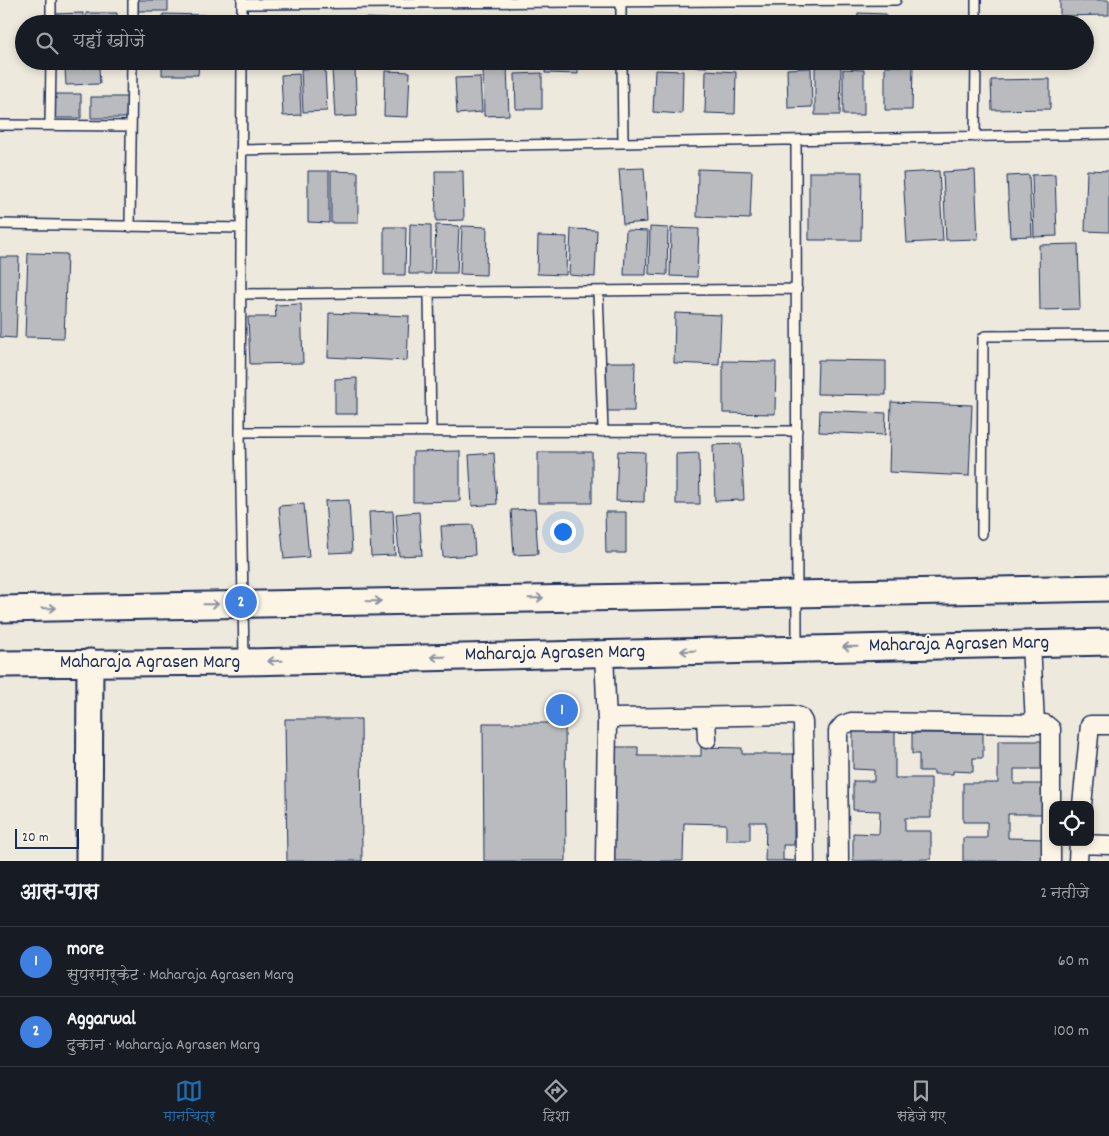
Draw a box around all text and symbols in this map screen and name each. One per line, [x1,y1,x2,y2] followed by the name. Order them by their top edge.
[15,15,1094,70] search box
[33,29,61,57] icon: search
[73,29,145,56] text: यहाँ खोजें
[550,519,576,545] your location
[225,583,257,621] pin: 2
[528,594,544,603] one-way arrow
[365,597,381,606] one-way arrow
[203,600,219,609] one-way arrow
[40,603,56,613] one-way arrow
[869,629,1049,661] street label: Maharaja Agrasen Marg
[465,638,645,670] street label: Maharaja Agrasen Marg
[843,642,859,652] one-way arrow
[680,646,696,656] one-way arrow
[60,649,240,677] street label: Maharaja Agrasen Marg
[430,652,446,662] one-way arrow
[268,657,284,666] one-way arrow
[546,691,578,729] pin: 1
[1049,801,1094,846] map controls
[1049,801,1094,846] button: locate
[15,826,79,849] scale bar
[22,828,49,848] text: 20 m
[20,879,99,909] text: आस-पास
[1040,882,1089,905] text: 2 नतीजे
[67,937,104,964] text: more
[34,950,38,973] text: 1
[1058,950,1089,973] text: 60 m
[67,964,294,987] text: सुपरमार्केट · Maharaja Agrasen Marg
[67,1007,136,1034] text: Aggarwal
[33,1020,40,1043] text: 2
[1053,1020,1089,1043] text: 100 m
[67,1034,260,1057] text: दुकान · Maharaja Agrasen Marg
[164,1077,215,1127] tab: मानचित्र
[542,1077,570,1127] tab: दिशा
[897,1077,945,1127] tab: सहेजे गए

